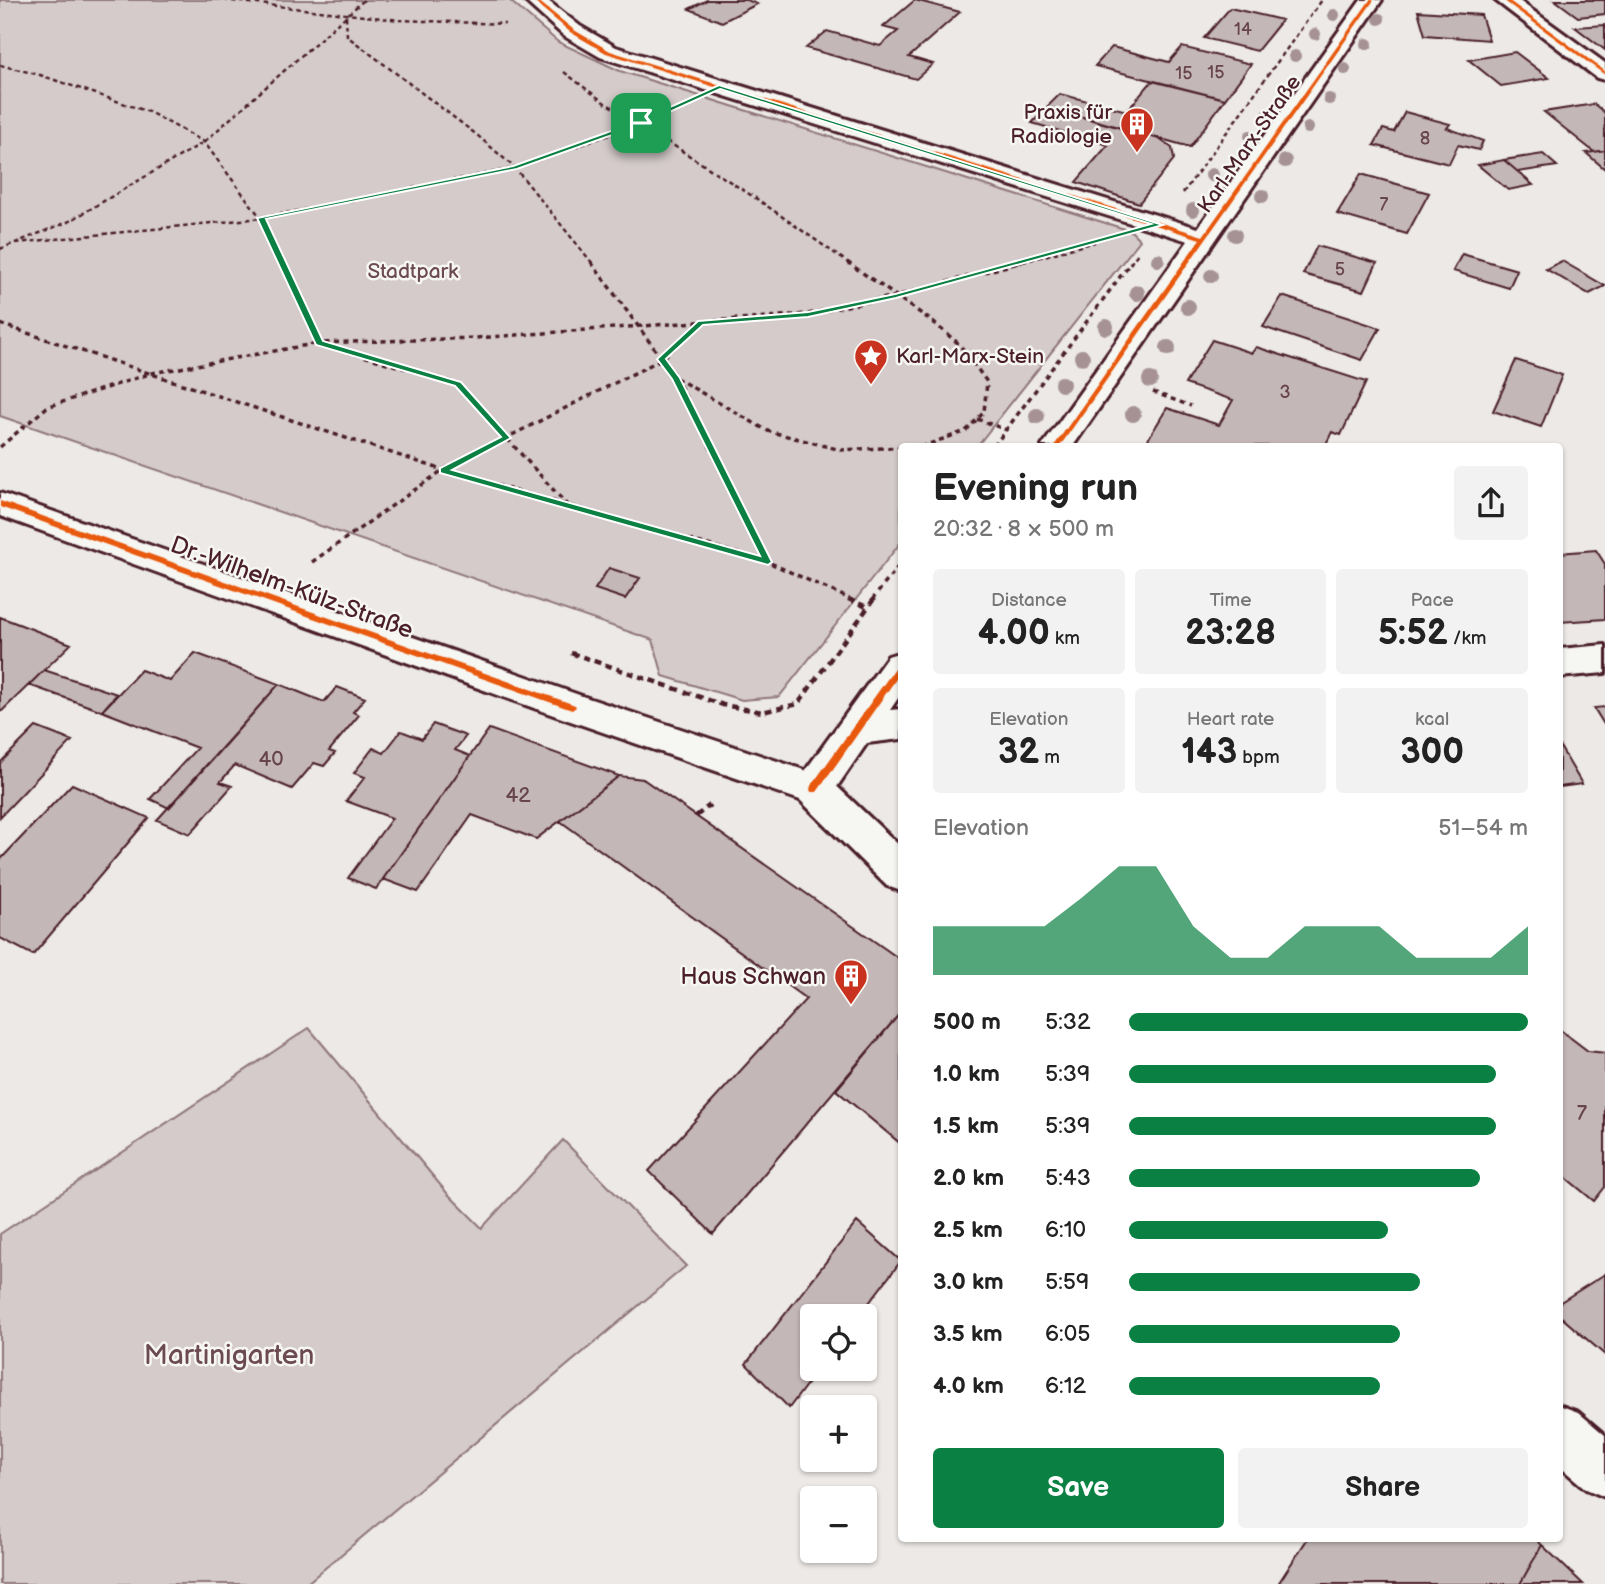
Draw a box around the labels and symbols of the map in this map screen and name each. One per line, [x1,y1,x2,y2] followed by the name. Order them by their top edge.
[1234,19,1252,40] house number: 14
[1207,62,1225,83] house number: 15
[1175,63,1193,84] house number: 15
[1193,71,1306,218] street label: Karl-Marx-Straße
[611,93,671,153] pin
[1010,100,1112,149] place label: Praxis für Radiologie
[1118,105,1156,154] building icon: Praxis für Radiologie
[1420,128,1430,149] house number: 8
[1380,194,1389,215] house number: 7
[368,259,459,284] park label: Stadtpark
[1335,259,1345,280] house number: 5
[852,337,890,386] place icon: Karl-Marx-Stein
[896,344,1044,369] place label: Karl-Marx-Stein
[1279,382,1291,403] house number: 3
[167,530,417,645] street label: Dr.-Wilhelm-Külz-Straße
[258,747,284,772] house number: 40
[505,783,531,808] house number: 42
[832,957,870,1006] building icon: Haus Schwan
[680,962,826,991] place label: Haus Schwan
[1577,1101,1588,1126] house number: 7
[144,1339,314,1372] park label: Martinigarten

